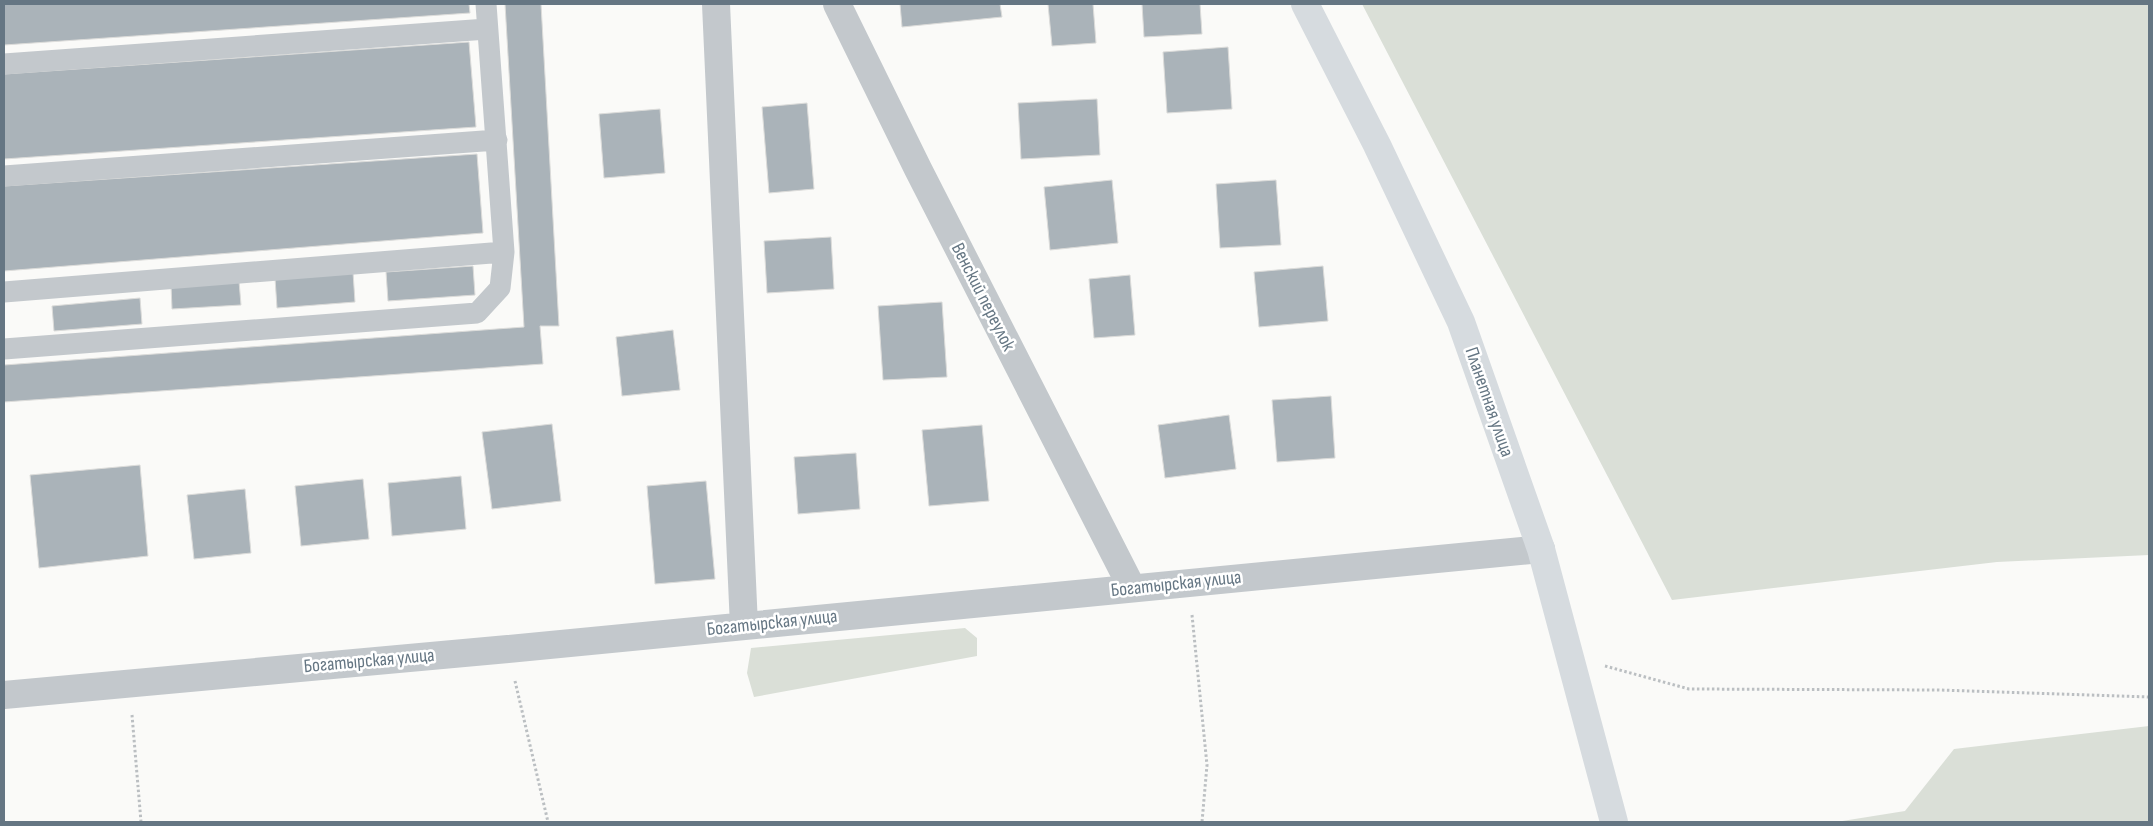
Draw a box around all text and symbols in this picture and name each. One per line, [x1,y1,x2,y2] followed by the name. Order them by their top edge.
[946,239,1020,356] street label: Венский переулок
[1459,344,1519,460] street label: Планетная улица
[1110,566,1242,602] street label: Богатырская улица
[706,605,838,641] street label: Богатырская улица
[303,644,435,678] street label: Богатырская улица

